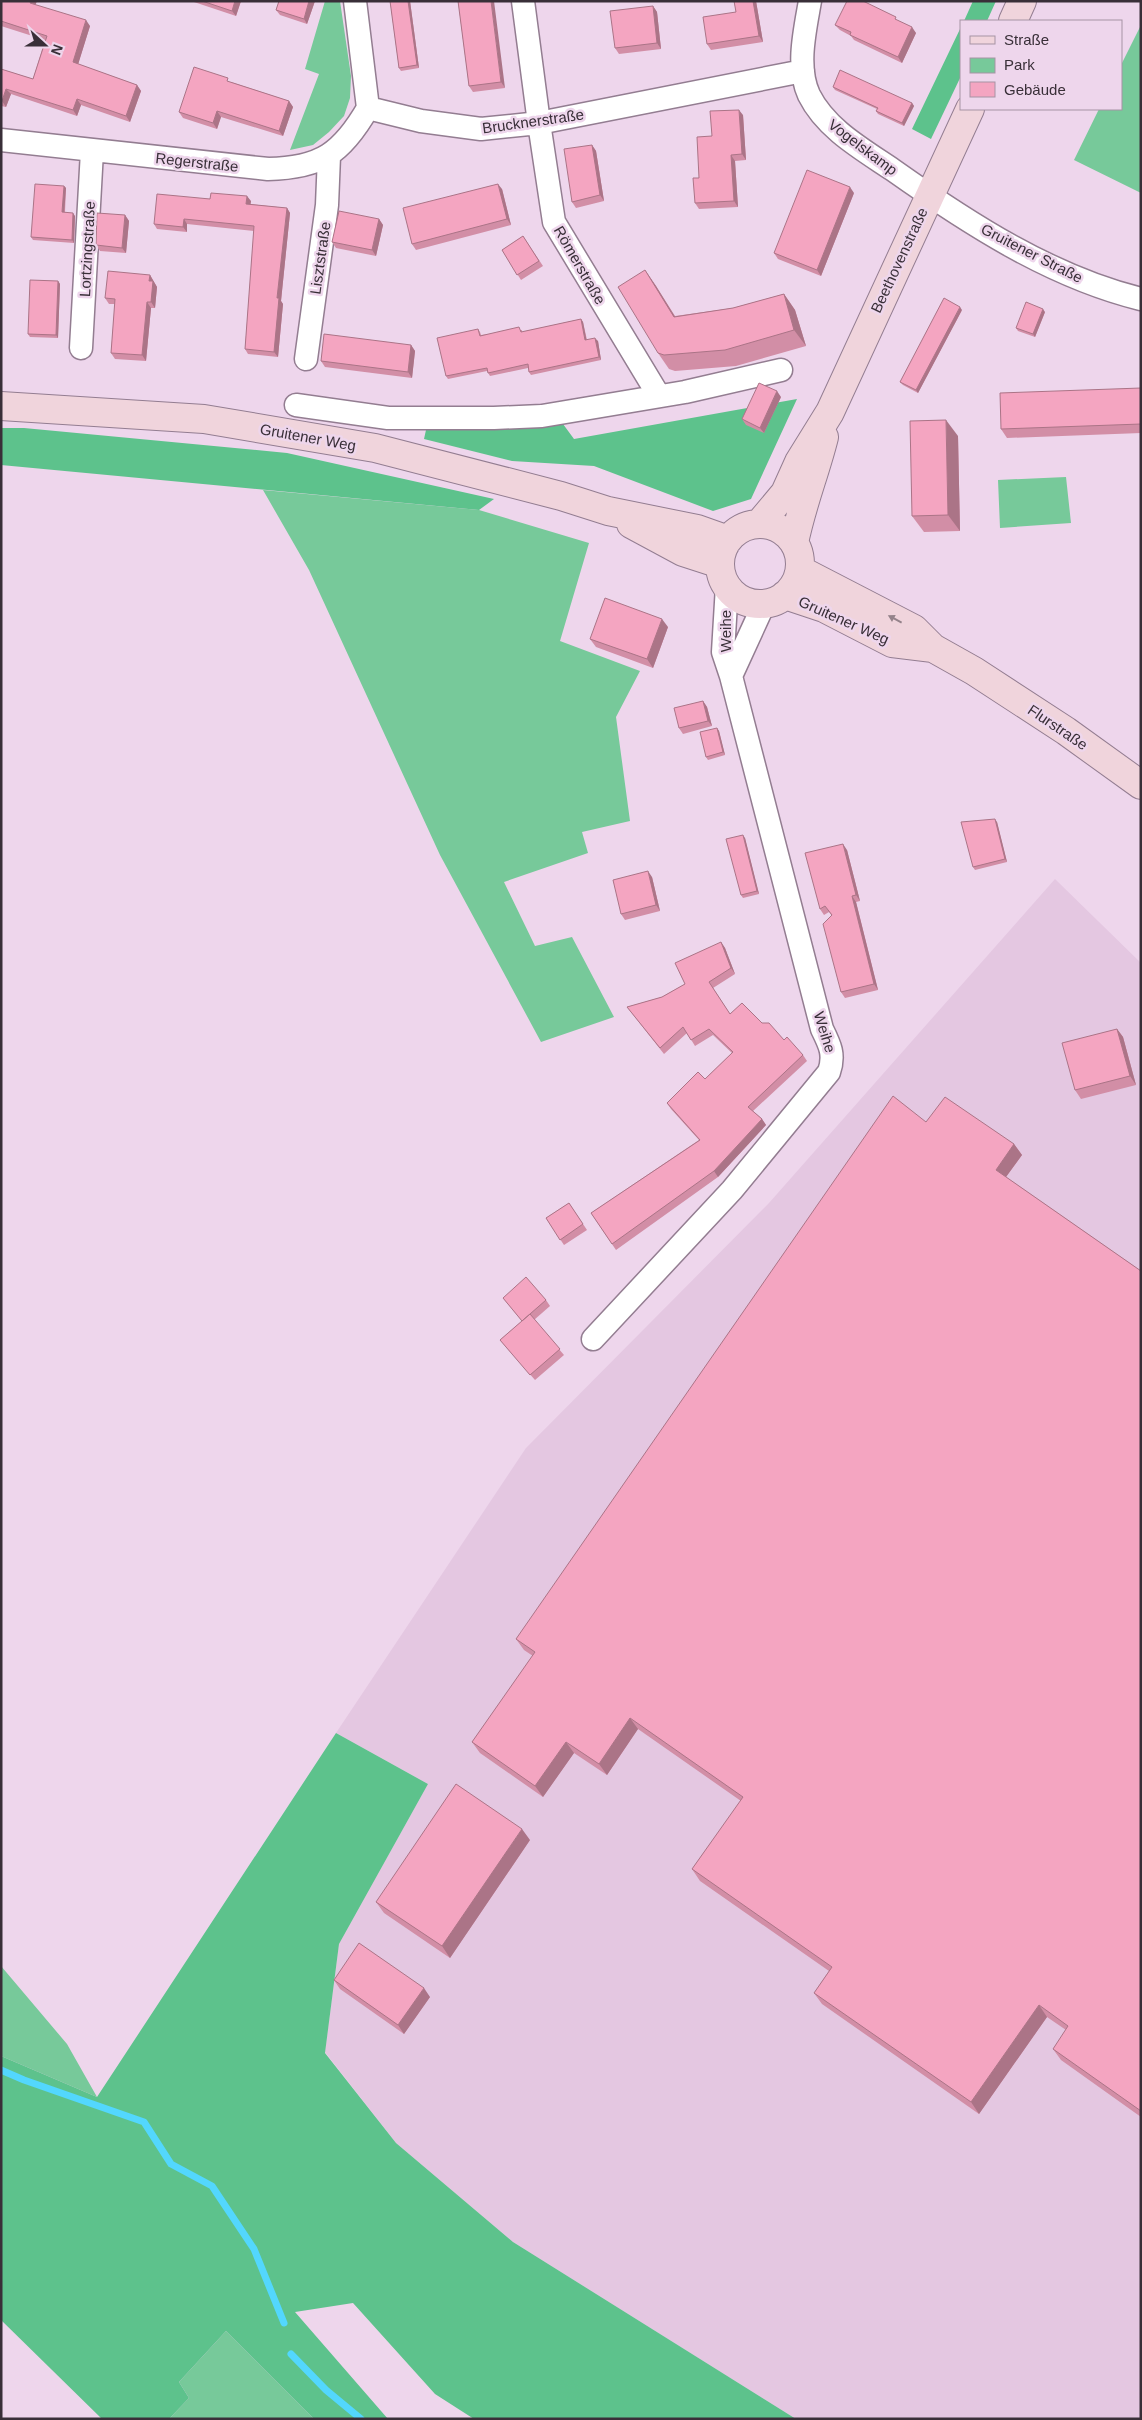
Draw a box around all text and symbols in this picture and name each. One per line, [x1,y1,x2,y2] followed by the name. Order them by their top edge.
[20,20,70,70] north arrow
[960,20,1122,110] legend
[1004,31,1049,48] text: Straße
[48,42,66,57] text: N
[1004,56,1035,73] text: Park
[1004,81,1066,98] text: Gebäude
[481,105,585,137] street label: Brucknerstraße
[825,116,901,178] street label: Vogelskamp
[155,149,239,175] street label: Regerstraße
[76,201,98,297] street label: Lortzingstraße
[867,205,931,315] street label: Beethovenstraße
[306,220,334,296] street label: Lisztstraße
[978,220,1086,286] street label: Gruitener Straße
[551,223,609,307] street label: Römerstraße
[259,420,357,454] street label: Gruitener Weg
[796,592,892,648] street label: Gruitener Weg
[717,610,734,652] street label: Weihe
[887,615,902,623] one-way arrow
[1025,701,1091,753] street label: Flurstraße
[811,1009,839,1055] street label: Weihe

